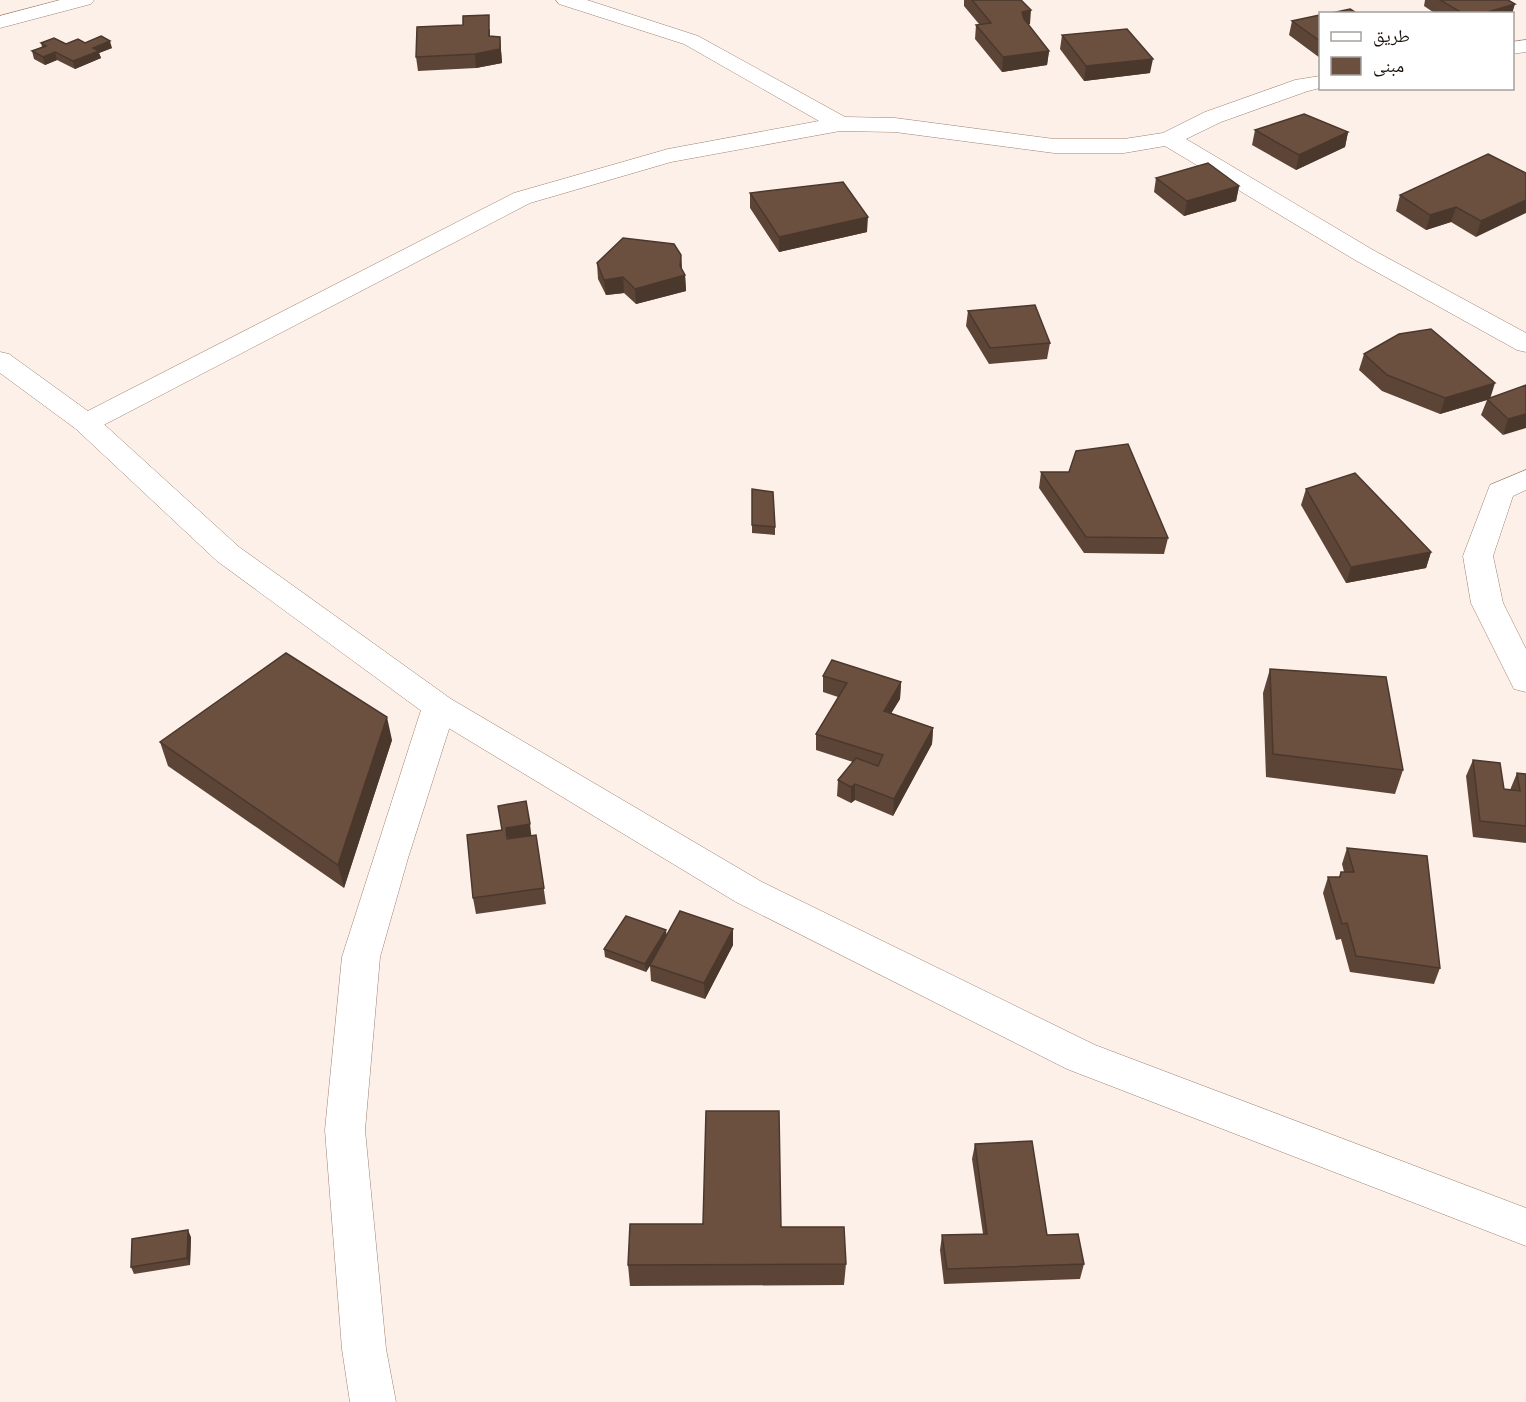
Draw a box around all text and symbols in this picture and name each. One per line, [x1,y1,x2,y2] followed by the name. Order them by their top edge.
[1319,12,1514,90] legend
[1373,23,1410,53] text: طريق
[1373,53,1404,83] text: مبنى

